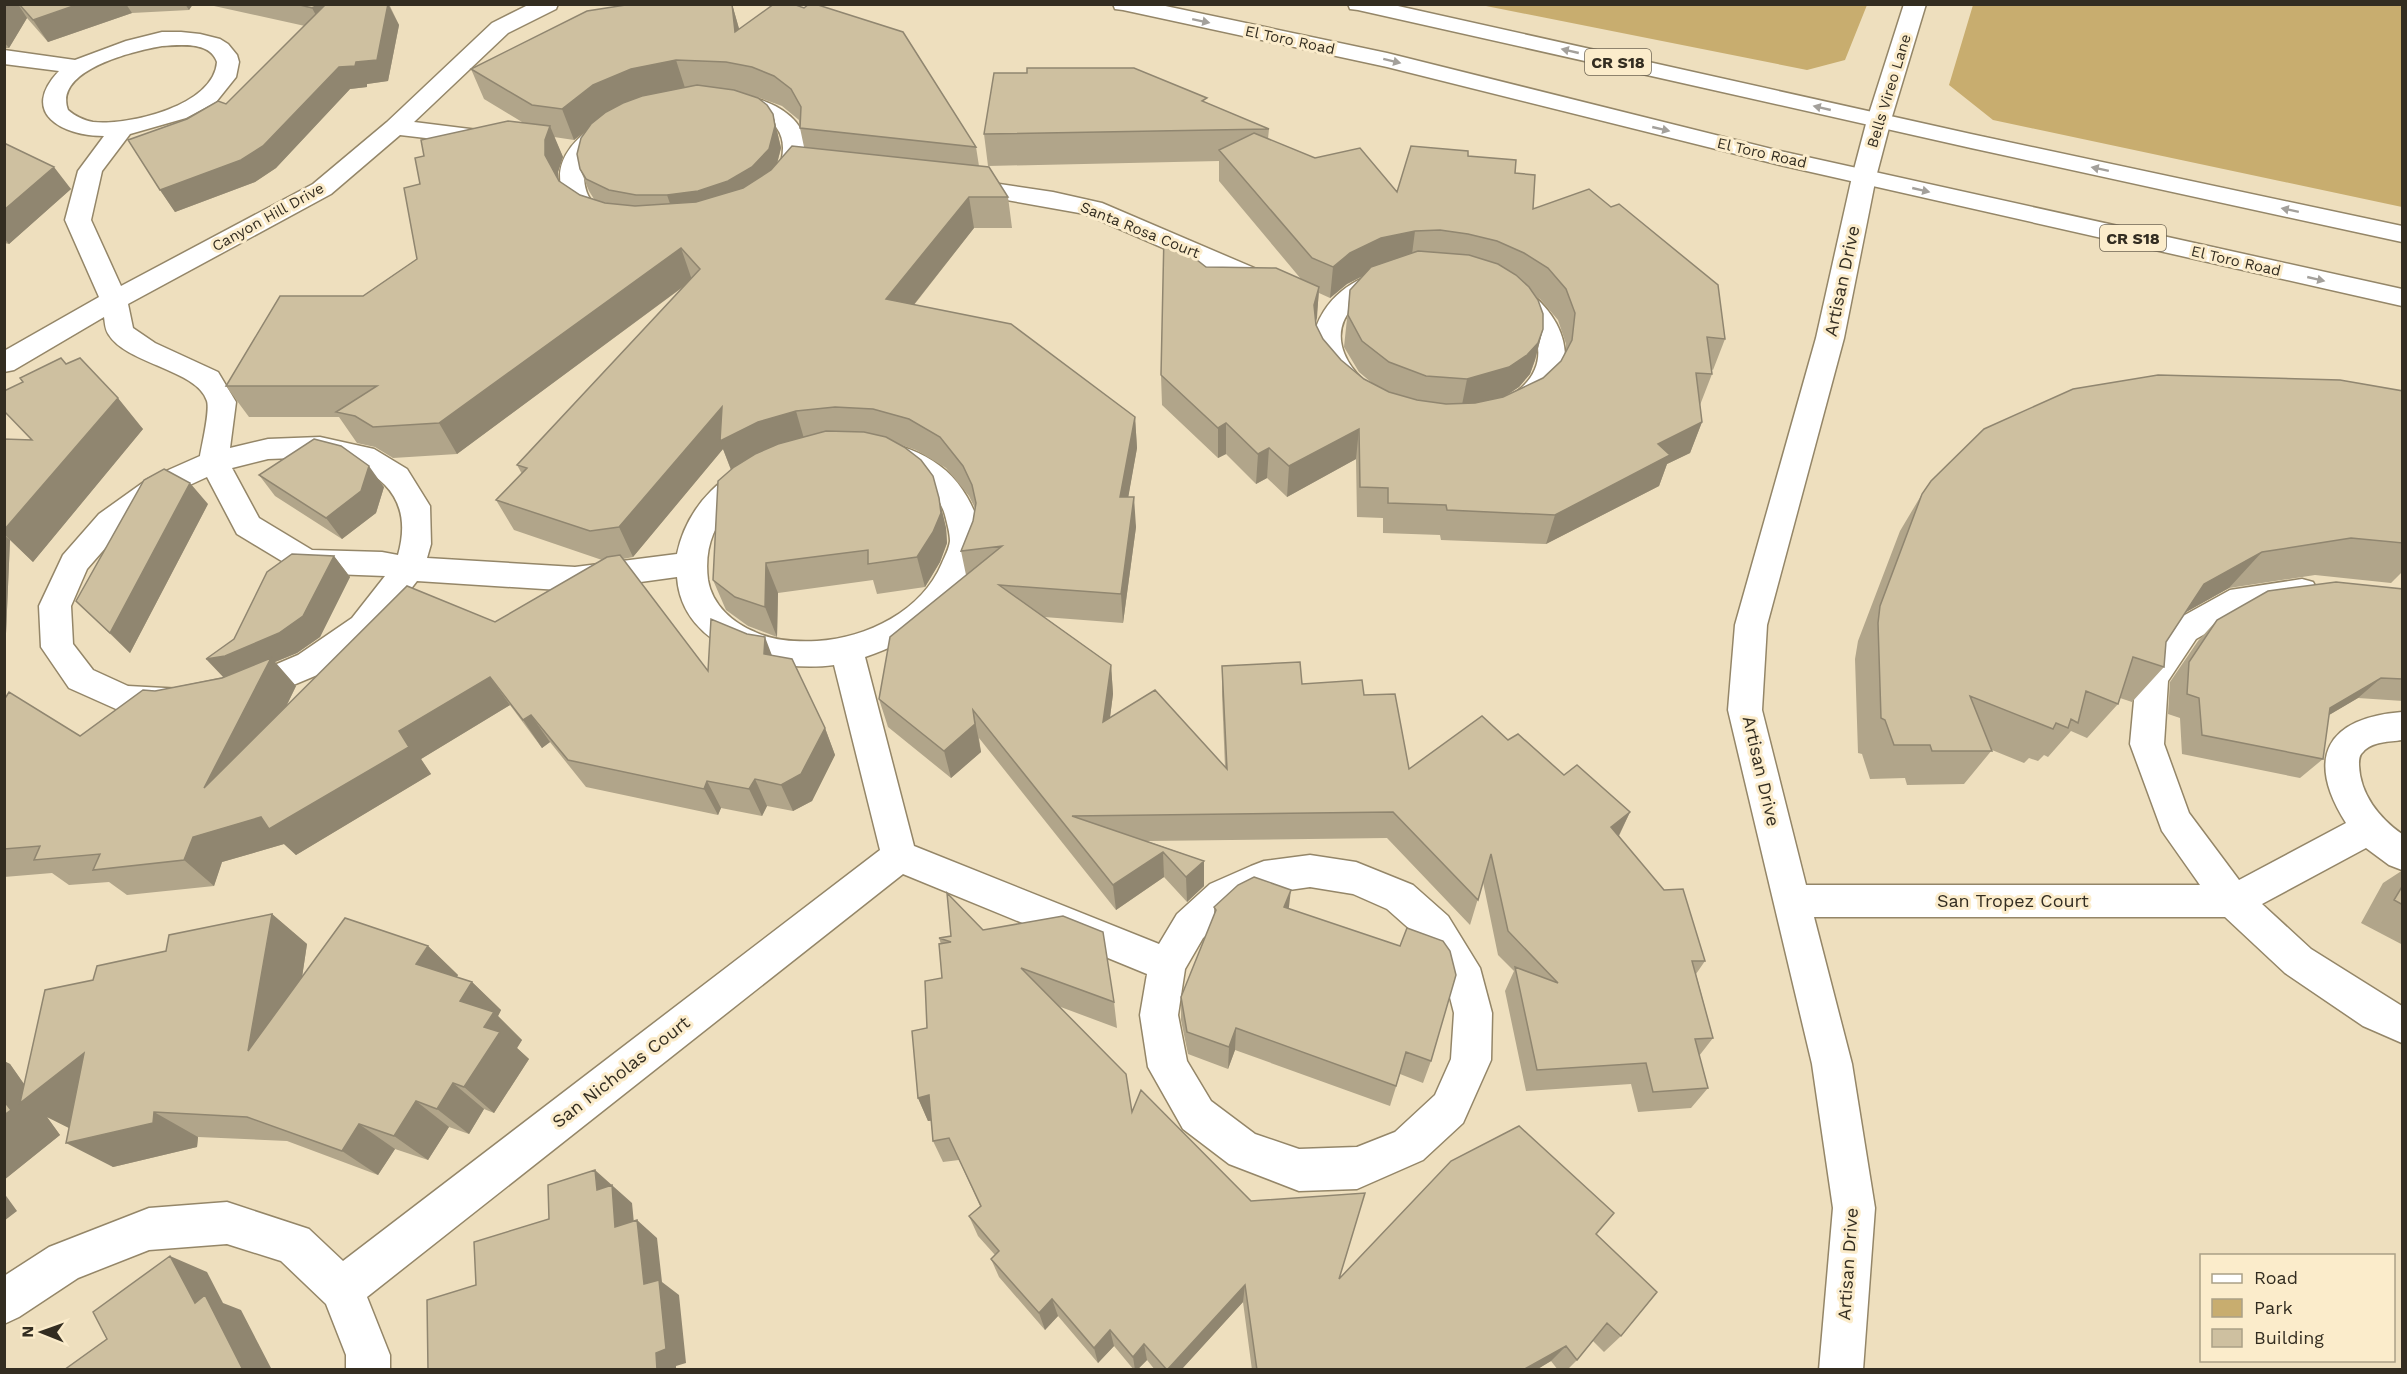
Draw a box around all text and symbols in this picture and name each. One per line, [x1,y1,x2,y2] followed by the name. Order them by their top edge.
[1192,17,1211,26] one-way arrow
[1243,22,1337,58] street label: El Toro Road
[1863,32,1915,150] street label: Bells Vireo Lane
[1560,46,1579,55] one-way arrow
[1585,49,1651,75] road number: CR S18
[1382,57,1401,67] one-way arrow
[1812,102,1831,112] one-way arrow
[1652,125,1670,135] one-way arrow
[1715,134,1809,172] street label: El Toro Road
[2090,164,2109,173] one-way arrow
[209,179,327,255] street label: Canyon Hill Drive
[1912,186,1931,195] one-way arrow
[1078,198,1203,262] street label: Santa Rosa Court
[2281,204,2300,214] one-way arrow
[1820,224,1864,338] street label: Artisan Drive
[2100,225,2166,251] road number: CR S18
[2189,242,2283,280] street label: El Toro Road
[2307,275,2326,284] one-way arrow
[1739,714,1784,828] street label: Artisan Drive
[1937,890,2089,911] street label: San Tropez Court
[548,1011,694,1132] street label: San Nicholas Court
[1833,1207,1862,1321] street label: Artisan Drive
[2200,1254,2395,1362] legend
[2254,1267,2298,1288] text: Road
[2254,1297,2293,1318] text: Park
[12,1302,72,1362] north arrow
[18,1326,37,1338] text: N
[2254,1327,2324,1348] text: Building

